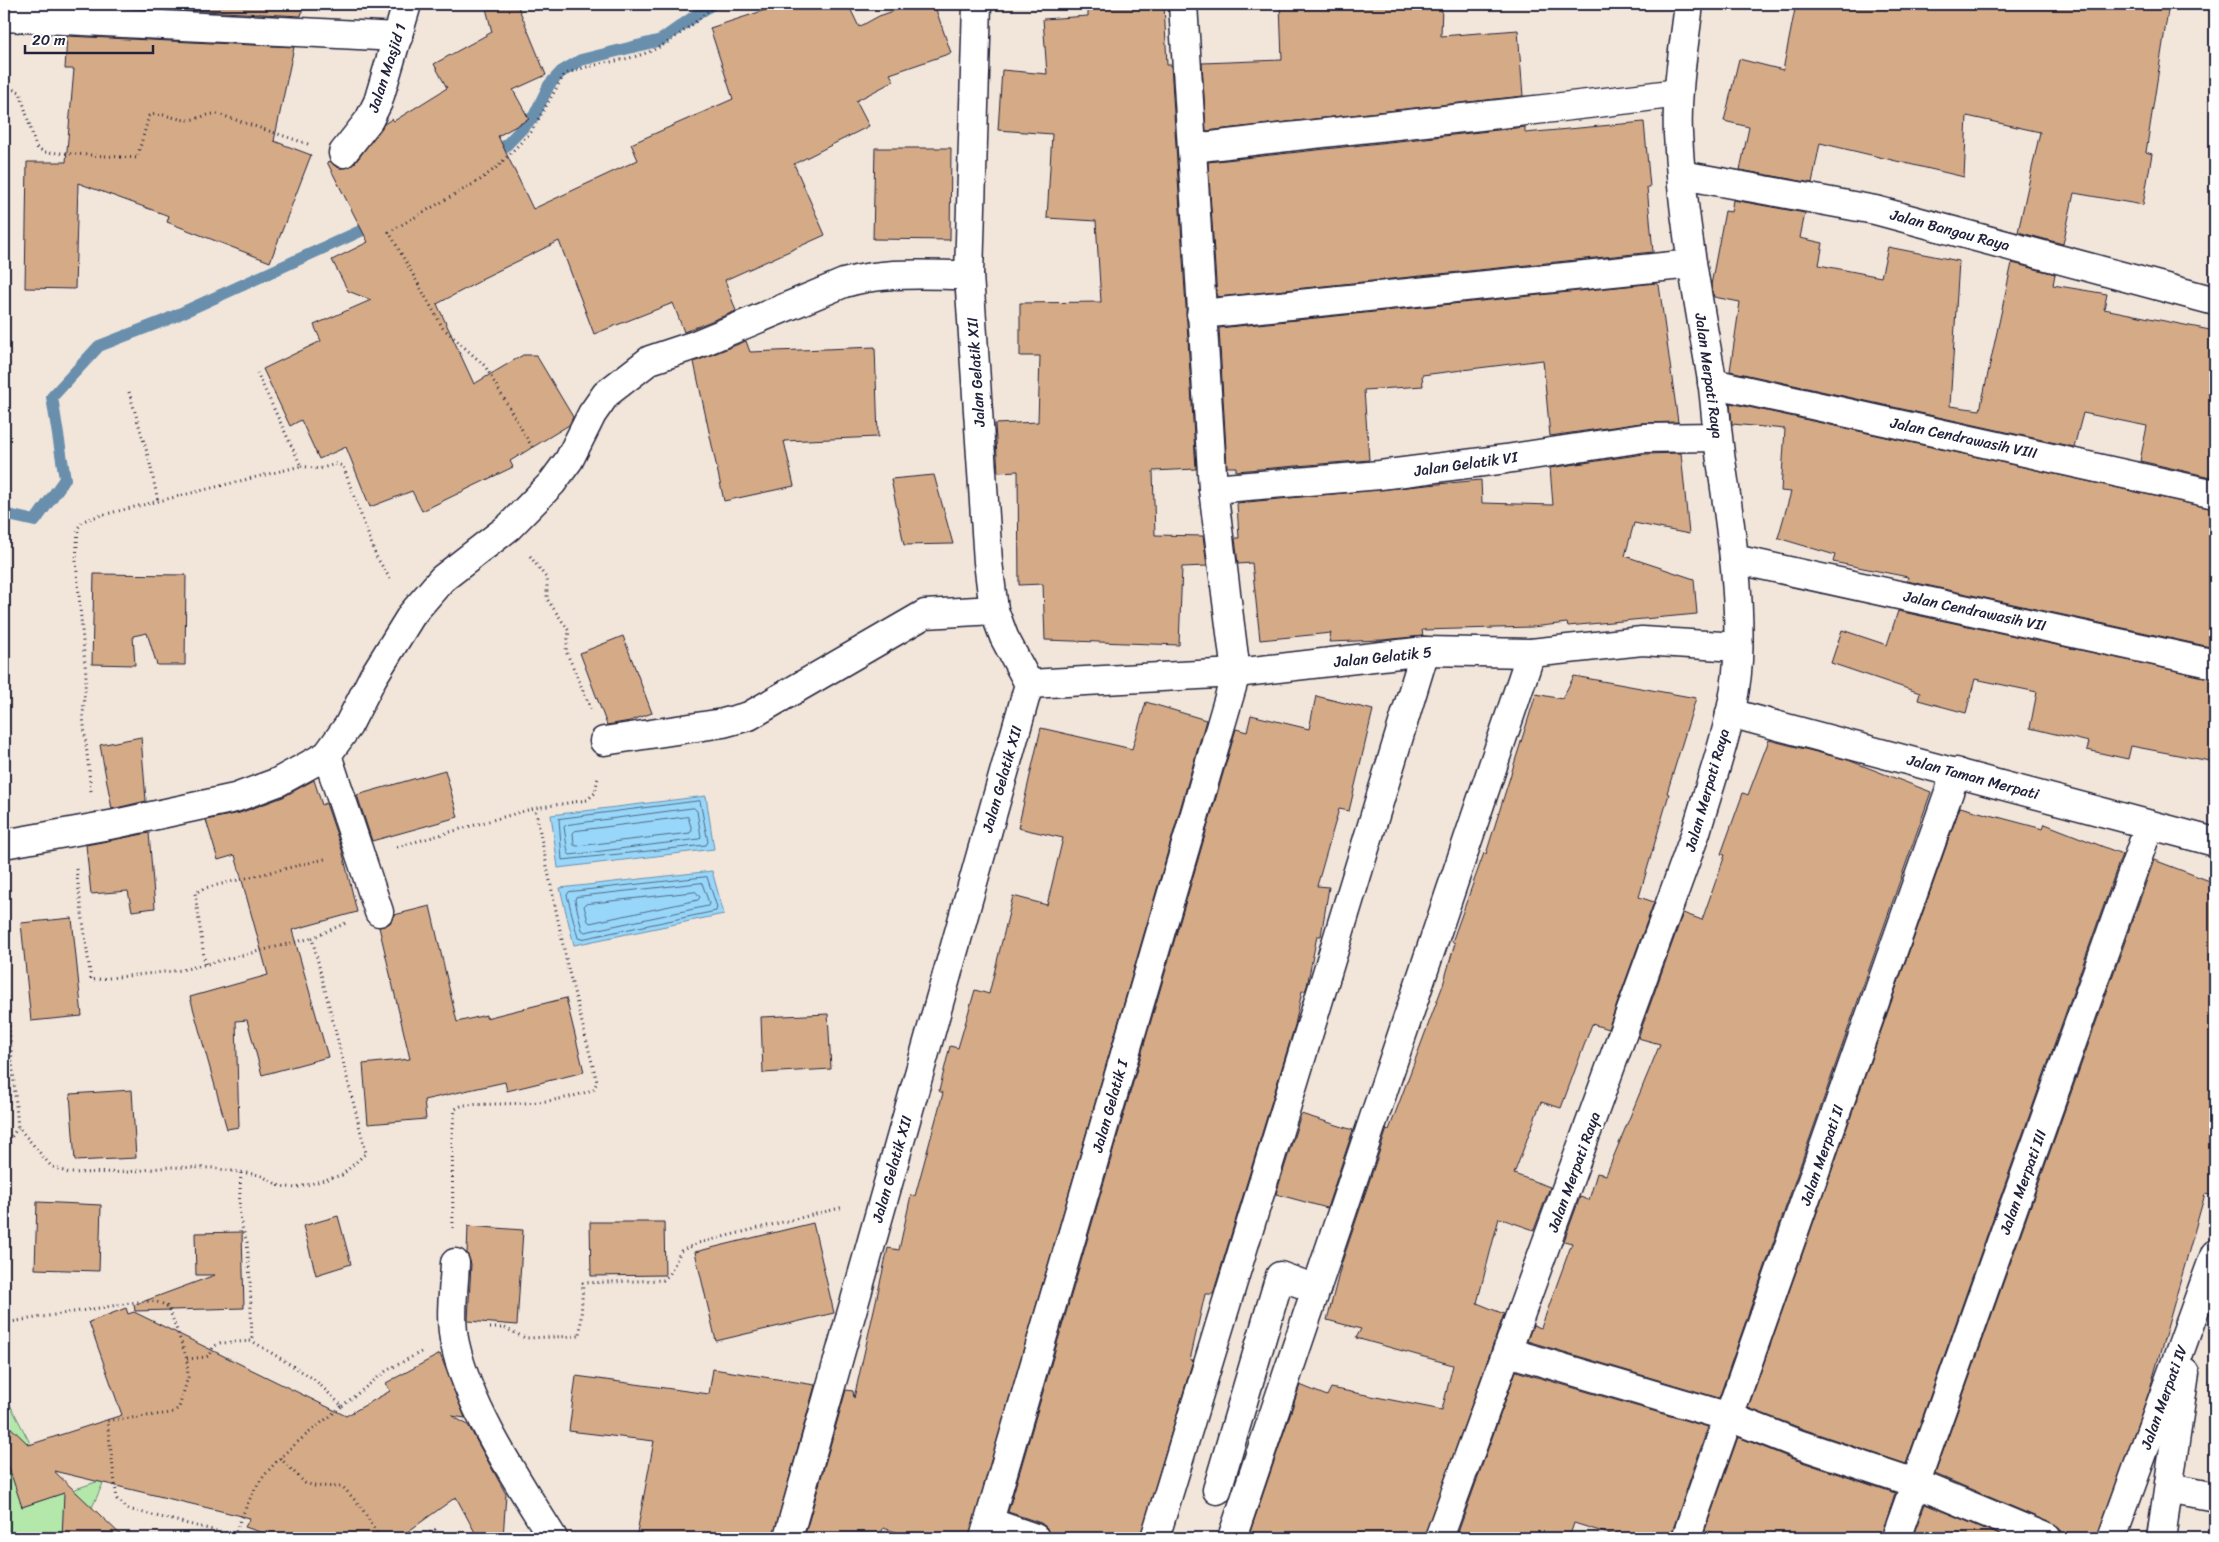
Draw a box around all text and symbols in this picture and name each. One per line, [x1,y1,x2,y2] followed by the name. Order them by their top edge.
[360,20,414,117] street label: Jalan Masjid 1
[25,22,152,54] scale bar
[32,27,66,53] text: 20 m
[1886,201,2013,259] street label: Jalan Bangau Raya
[1687,311,1731,441] street label: Jalan Merpati Raya
[959,316,993,429] street label: Jalan Gelatik XII
[1887,410,2040,466] street label: Jalan Cendrawasih VIII
[1412,444,1520,484] street label: Jalan Gelatik VI
[1900,583,2049,639] street label: Jalan Cendrawasih VII
[1332,639,1433,675] street label: Jalan Gelatik 5
[974,722,1030,836] street label: Jalan Gelatik XII
[1677,725,1737,855] street label: Jalan Merpati Raya
[1903,747,2043,807] street label: Jalan Taman Merpati
[1084,1056,1136,1156] street label: Jalan Gelatik I
[1792,1101,1852,1210] street label: Jalan Merpati II
[1540,1108,1608,1237] street label: Jalan Merpati Raya
[864,1112,920,1226] street label: Jalan Gelatik XII
[1992,1126,2054,1239] street label: Jalan Merpati III
[2133,1341,2195,1454] street label: Jalan Merpati IV

